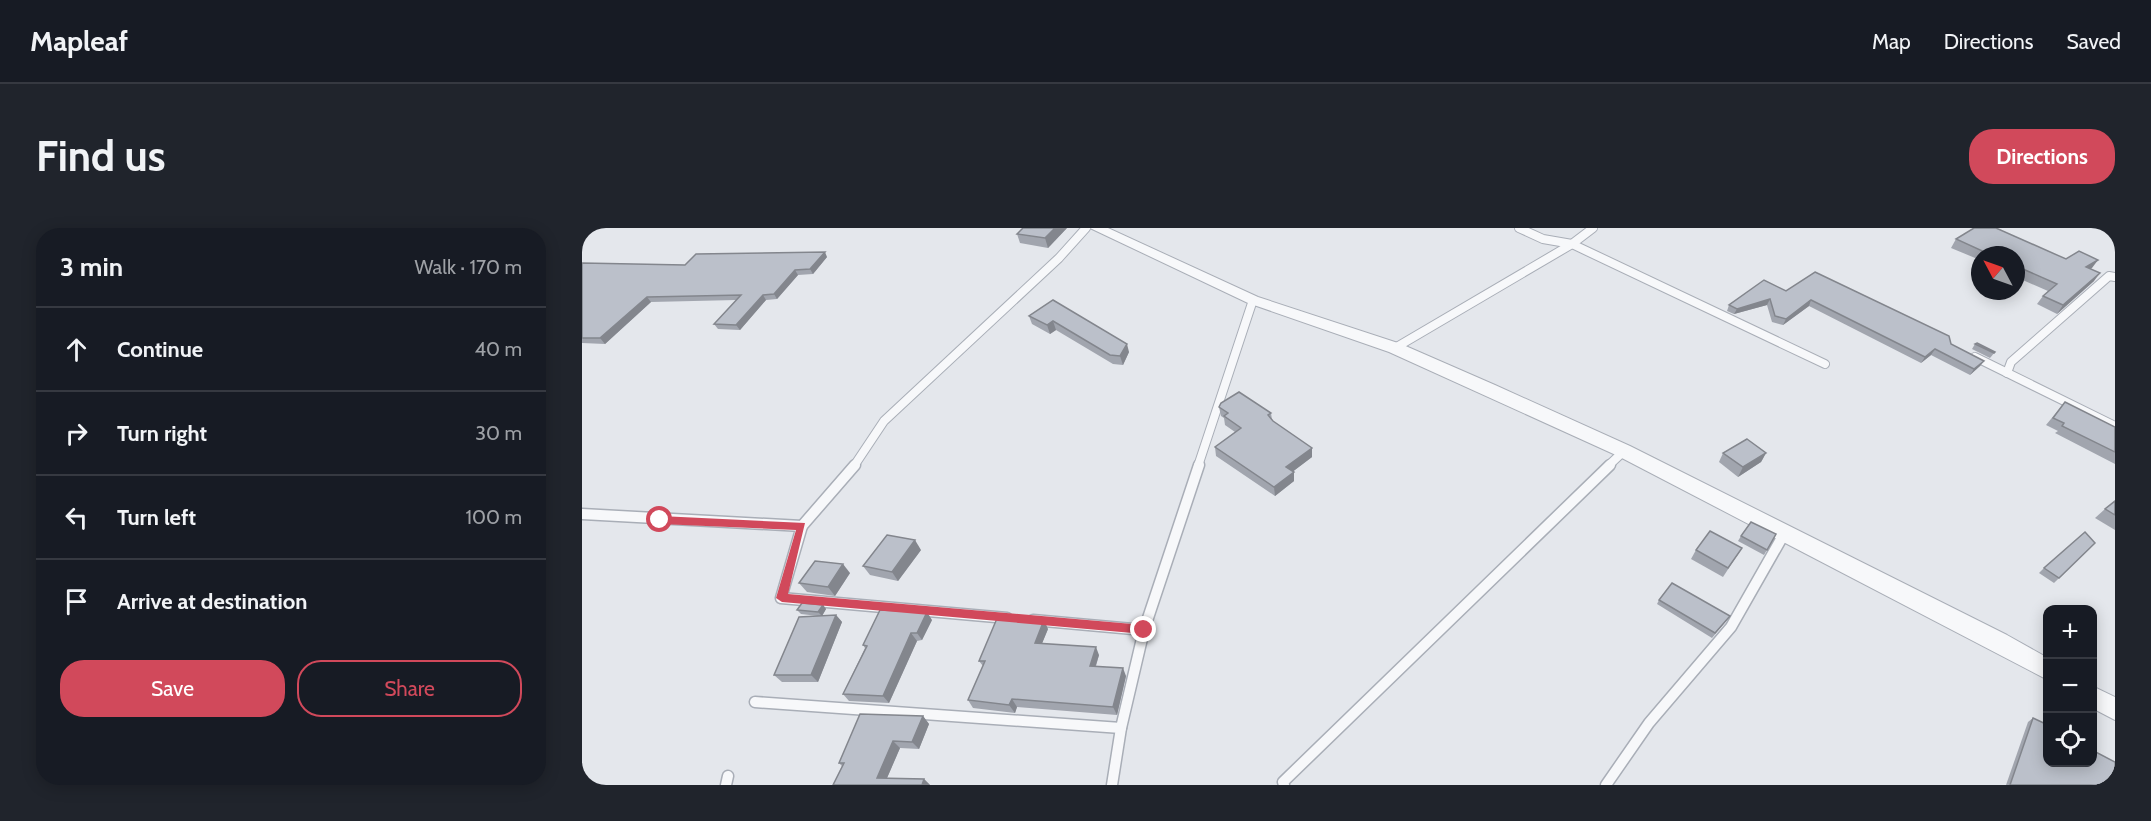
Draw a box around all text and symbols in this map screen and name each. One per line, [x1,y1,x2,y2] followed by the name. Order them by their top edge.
[30,24,128,58] text: Mapleaf
[1872,29,1911,54] text: Map
[1944,29,2033,54] text: Directions
[2066,29,2121,54] text: Saved
[1969,129,2115,184] button: Directions
[36,130,165,182] text: Find us
[1971,246,2025,300] north arrow
[60,251,123,283] text: 3 min
[414,255,522,279] text: Walk · 170 m
[60,333,93,366] icon: ahead
[117,336,203,363] text: Continue
[474,337,522,361] text: 40 m
[60,417,93,450] icon: right
[117,420,207,447] text: Turn right
[475,421,522,445] text: 30 m
[60,501,93,534] icon: left
[117,504,196,531] text: Turn left
[466,505,522,529] text: 100 m
[646,506,672,532] route start
[60,585,93,618] icon: arrive
[117,588,307,615] text: Arrive at destination
[2043,605,2097,767] map controls
[2043,605,2097,659] button: +
[1130,616,1156,642] route end
[2043,659,2097,713] button: −
[60,660,285,717] button: Save
[297,660,522,717] button: Share
[2043,713,2097,767] button: locate

